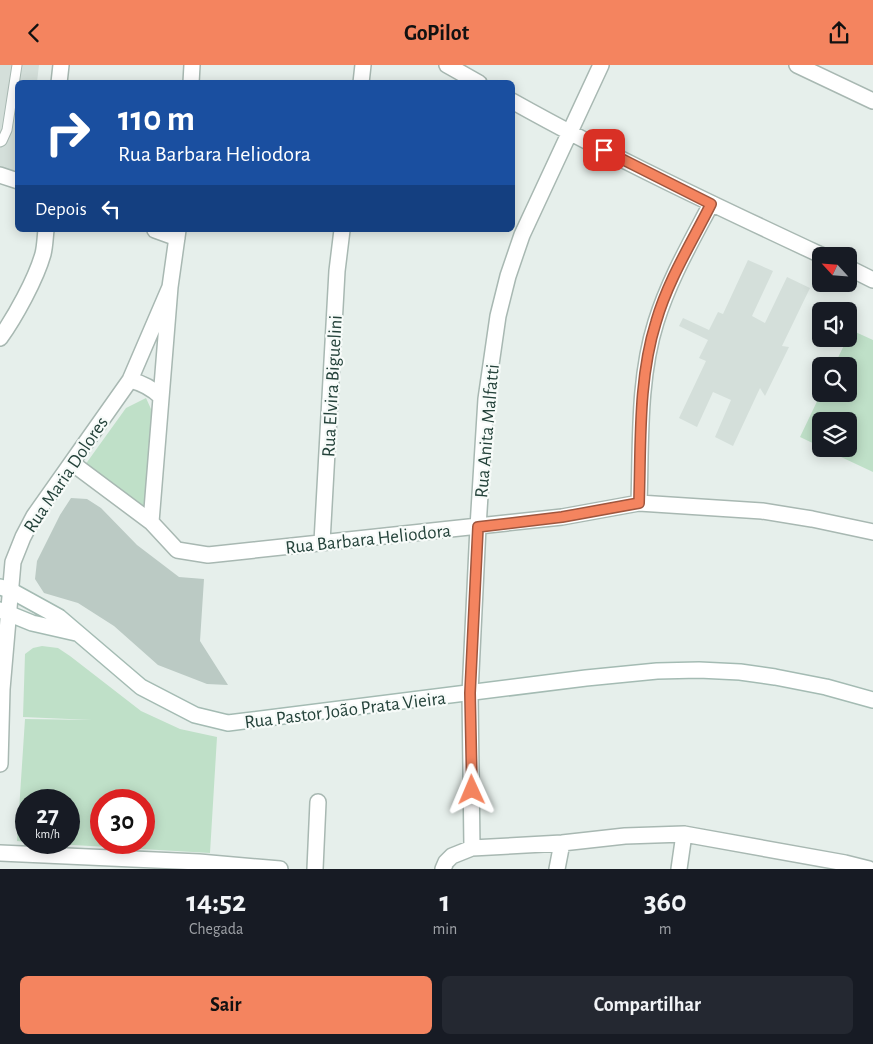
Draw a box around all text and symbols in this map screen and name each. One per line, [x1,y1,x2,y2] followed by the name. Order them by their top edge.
[20,19,48,47] icon: back
[825,19,853,47] icon: share
[404,22,469,44] text: GoPilot
[35,100,100,165] icon: right
[118,102,195,137] text: 110 m
[583,129,625,171] pin
[590,136,618,164] icon: arrive
[118,143,311,165] text: Rua Barbara Heliodora
[97,195,125,223] icon: left
[35,200,87,219] text: Depois
[812,247,858,293] north arrow
[812,247,857,457] map controls
[812,302,857,347] button: sound
[319,315,346,458] street label: Rua Elvira Biguelini
[812,357,857,402] button: search
[472,363,503,499] street label: Rua Anita Malfatti
[812,412,857,457] button: layers
[21,414,112,536] street label: Rua Maria Dolores
[284,521,452,558] street label: Rua Barbara Heliodora
[243,689,447,732] street label: Rua Pastor João Prata Vieira
[445,763,497,815] position arrow
[90,789,155,854] speed limit sign: 30
[36,803,59,828] text: 27
[35,828,60,840] text: km/h
[186,887,246,917] text: 14:52
[439,887,450,917] text: 1
[644,887,687,917] text: 360
[189,921,243,937] text: Chegada
[432,921,457,937] text: min
[659,921,672,937] text: m
[20,976,432,1034] button: Sair
[442,976,853,1034] button: Compartilhar

